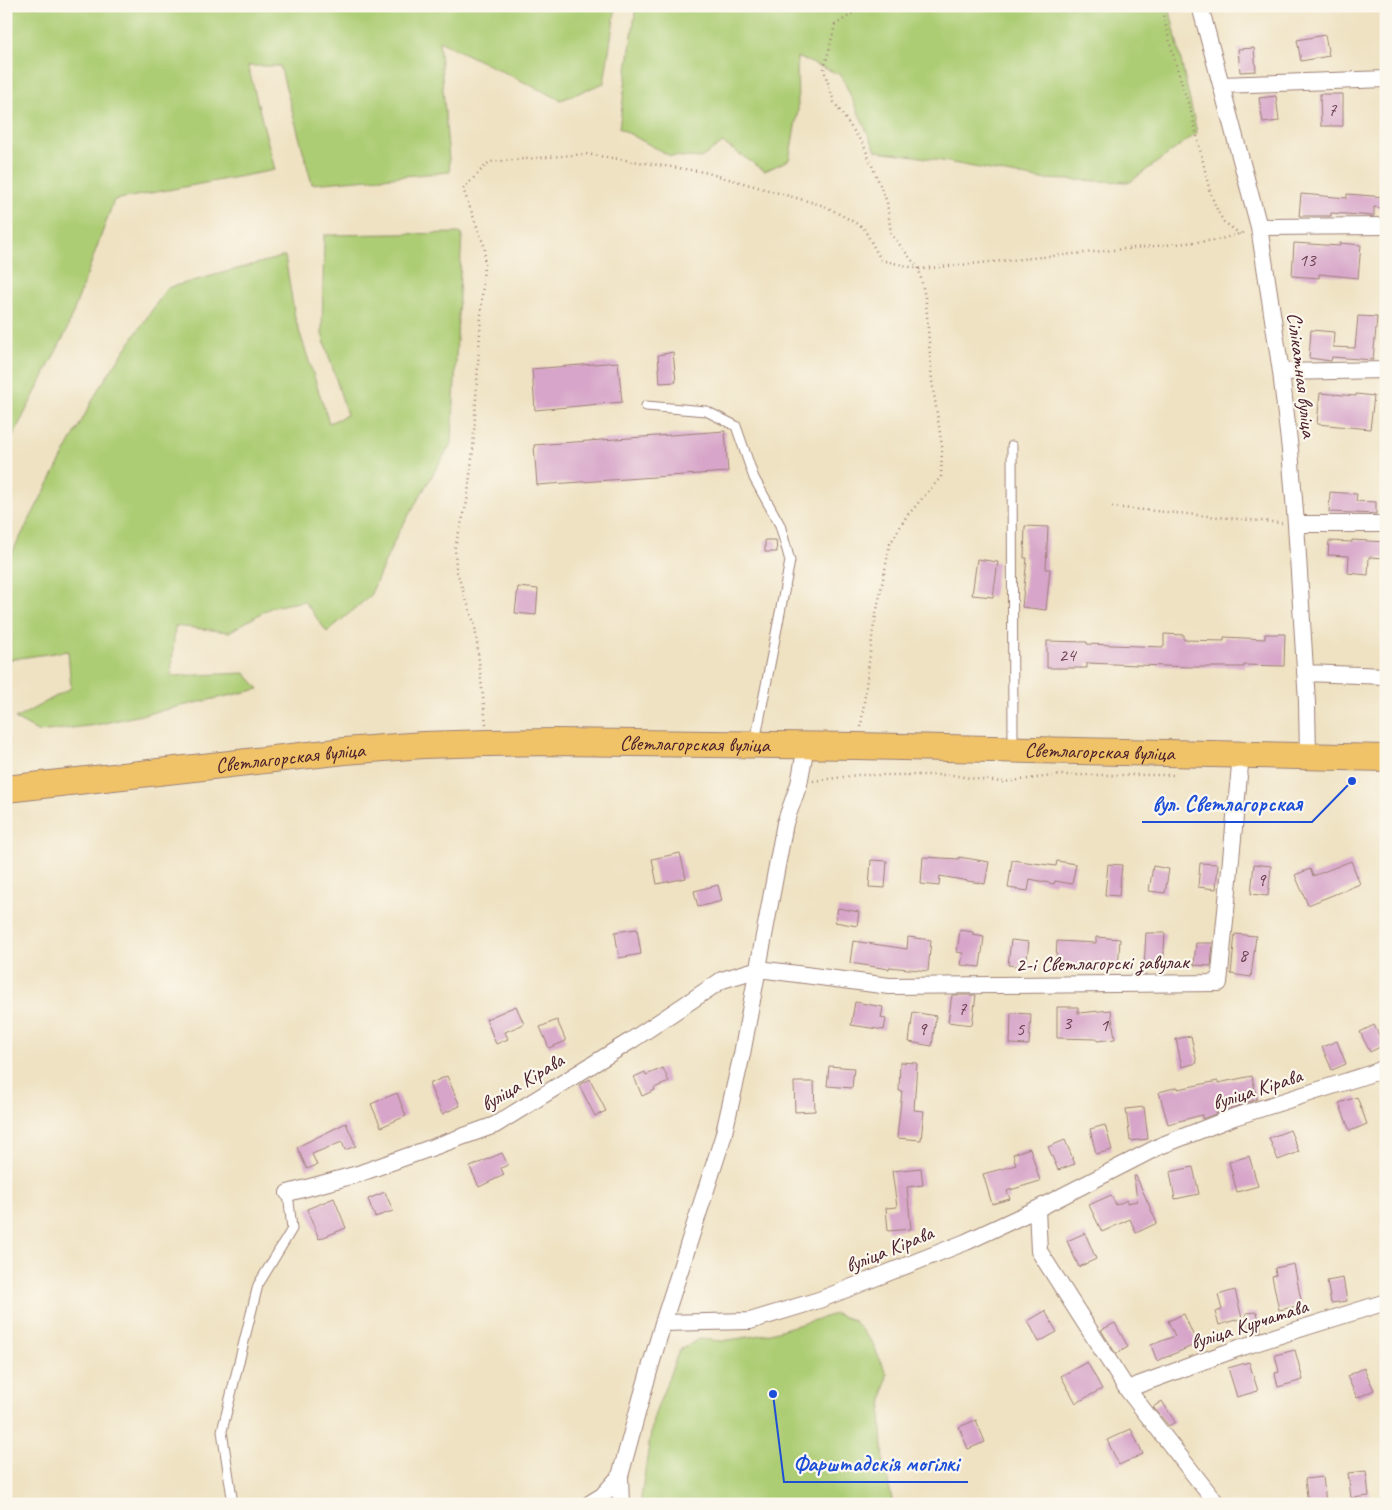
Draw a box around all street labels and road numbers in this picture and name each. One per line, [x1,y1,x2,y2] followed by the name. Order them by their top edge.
[1281,311,1323,441] street label: Сілікатная вуліца
[619,730,772,758] street label: Светлагорская вуліца
[214,736,368,778] street label: Светлагорская вуліца
[1024,737,1177,766] street label: Светлагорская вуліца
[1015,948,1191,979] street label: 2-і Светлагорскі завулак
[476,1046,570,1117] street label: вуліца Кірава
[1209,1062,1307,1116] street label: вуліца Кірава
[841,1219,938,1278] street label: вуліца Кірава
[1187,1292,1312,1355] street label: вуліца Курчатава

